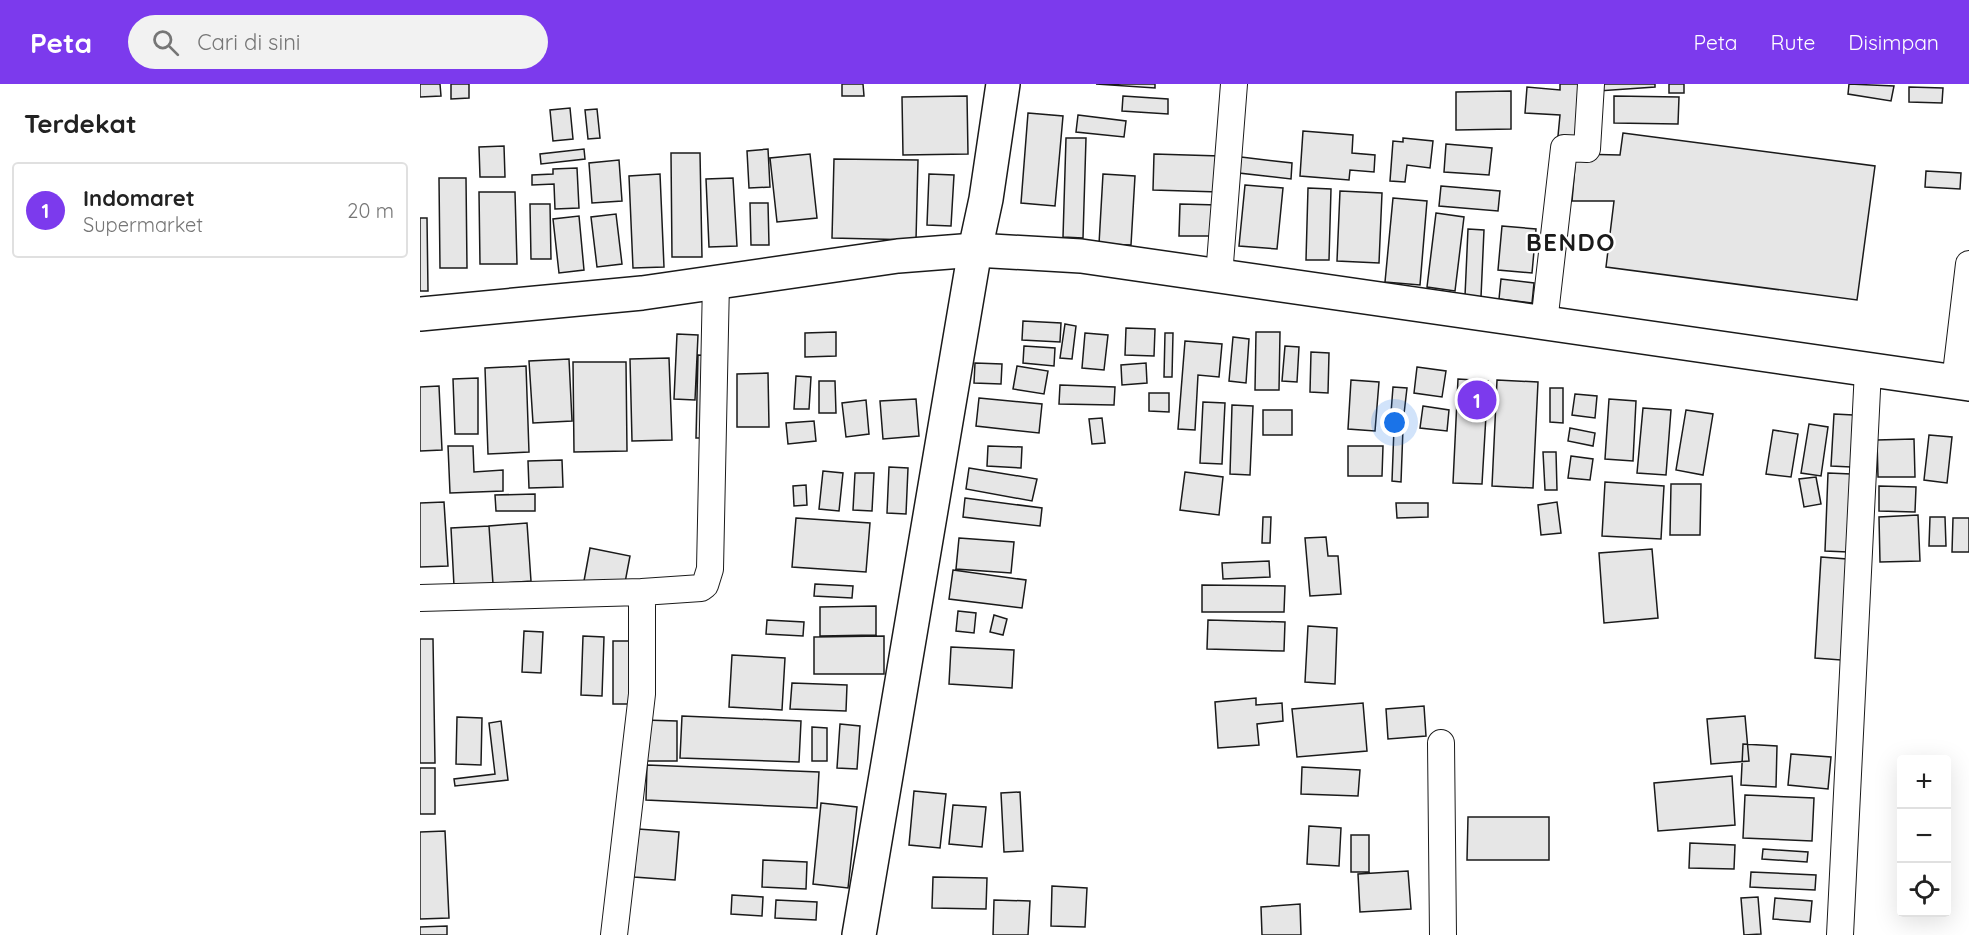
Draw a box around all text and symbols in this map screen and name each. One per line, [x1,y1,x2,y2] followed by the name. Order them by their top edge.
[128,15,548,69] search box
[30,25,92,60] text: Peta
[149,26,182,59] icon: search
[197,28,301,56] text: Cari di sini
[1694,29,1738,55] text: Peta
[1771,29,1815,55] text: Rute
[1848,29,1939,55] text: Disimpan
[24,107,137,140] text: Terdekat
[83,184,195,212] text: Indomaret
[42,198,49,223] text: 1
[347,198,394,223] text: 20 m
[83,212,203,237] text: Supermarket
[1526,227,1616,257] district label: BENDO
[1458,378,1496,422] pin: 1
[1380,408,1409,437] your location
[1897,755,1951,917] map controls
[1897,755,1951,809] button: +
[1897,809,1951,863] button: −
[1897,863,1951,917] button: locate

